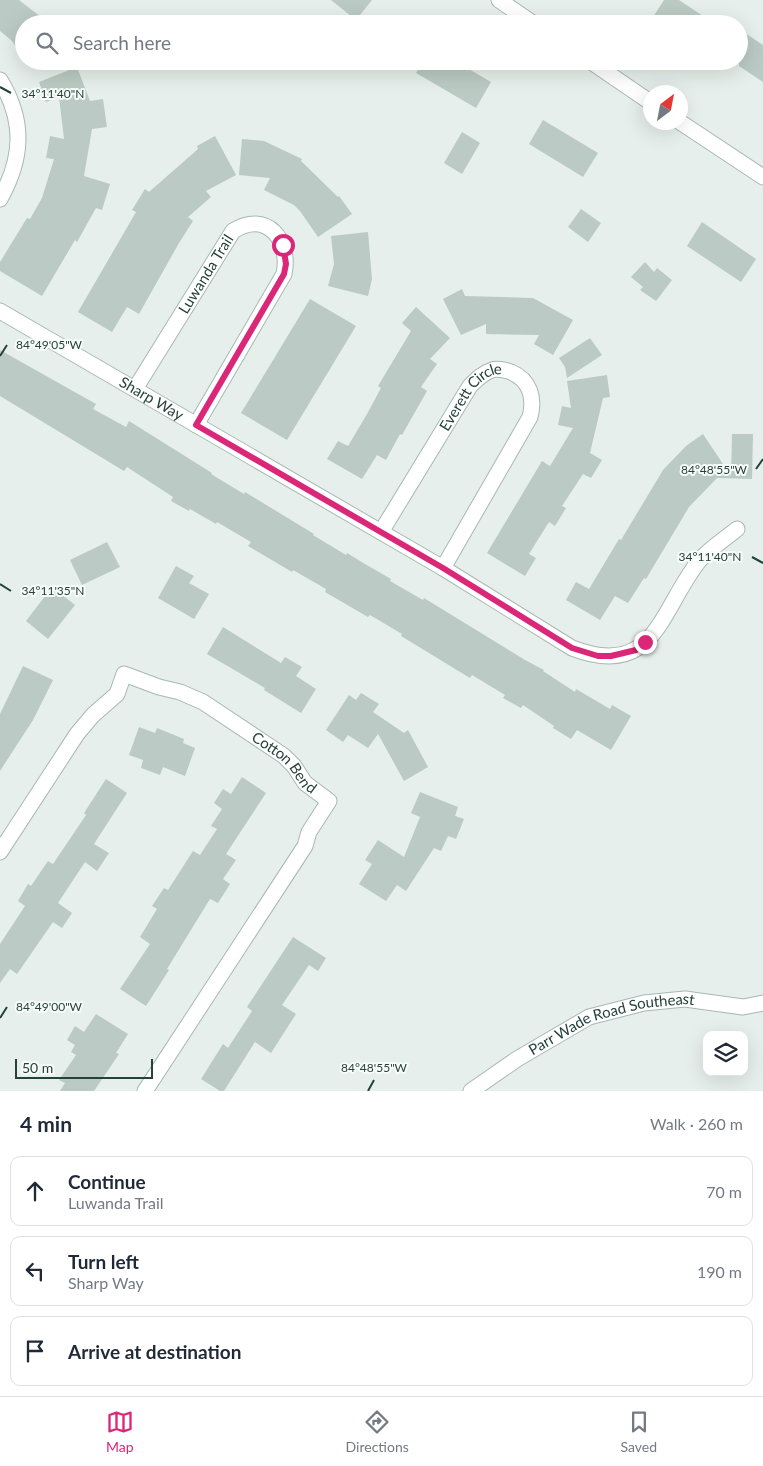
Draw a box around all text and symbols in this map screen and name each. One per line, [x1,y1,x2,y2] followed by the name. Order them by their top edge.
[15,15,748,70] search box
[33,29,61,57] icon: search
[73,31,171,54] text: Search here
[643,85,688,130] north arrow
[22,86,84,101] text: 34°11'40"N
[174,231,237,317] street label: Luwanda Trail
[272,234,295,257] route start
[16,337,83,352] text: 84°49'05"W
[435,359,502,434] street label: Everett Circle
[117,372,187,424] street label: Sharp Way
[681,462,748,477] text: 84°48'55"W
[679,549,741,564] text: 34°11'40"N
[22,583,84,598] text: 34°11'35"N
[634,631,657,654] route end
[249,727,321,797] street label: Cotton Bend
[525,989,697,1058] street label: Parr Wade Road Southeast
[16,999,83,1014] text: 84°49'00"W
[703,1031,748,1076] map controls
[703,1031,748,1076] button: layers
[15,1056,152,1079] scale bar
[22,1059,53,1076] text: 50 m
[341,1060,408,1075] text: 84°48'55"W
[20,1111,72,1136] text: 4 min
[650,1114,743,1133] text: Walk · 260 m
[68,1170,146,1193] text: Continue
[21,1177,49,1205] icon: ahead
[706,1182,742,1201] text: 70 m
[68,1193,164,1212] text: Luwanda Trail
[68,1250,139,1273] text: Turn left
[21,1257,49,1285] icon: left
[697,1262,742,1281] text: 190 m
[68,1273,144,1292] text: Sharp Way
[21,1337,49,1365] icon: arrive
[68,1340,241,1363] text: Arrive at destination
[106,1408,134,1455] tab: Map
[346,1408,409,1455] tab: Directions
[621,1408,657,1455] tab: Saved

